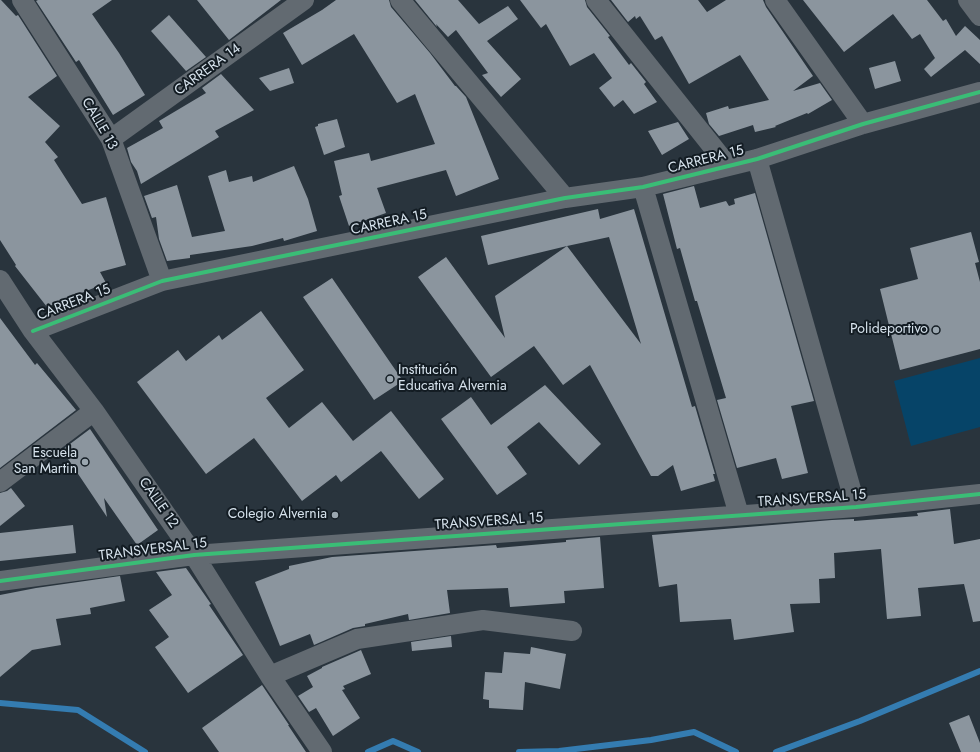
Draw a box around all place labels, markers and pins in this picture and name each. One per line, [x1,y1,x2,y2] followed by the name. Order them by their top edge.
[850,322,928,338] place label: Polideportivo
[931,325,941,335] marker: Polideportivo
[398,363,507,396] place label: Institución Educativa Alvernia
[385,374,395,384] marker: Institución Educativa Alvernia
[14,446,77,478] place label: Escuela San Martin
[80,457,90,467] marker: Escuela San Martin
[228,507,327,523] place label: Colegio Alvernia
[330,510,340,520] marker: Colegio Alvernia

